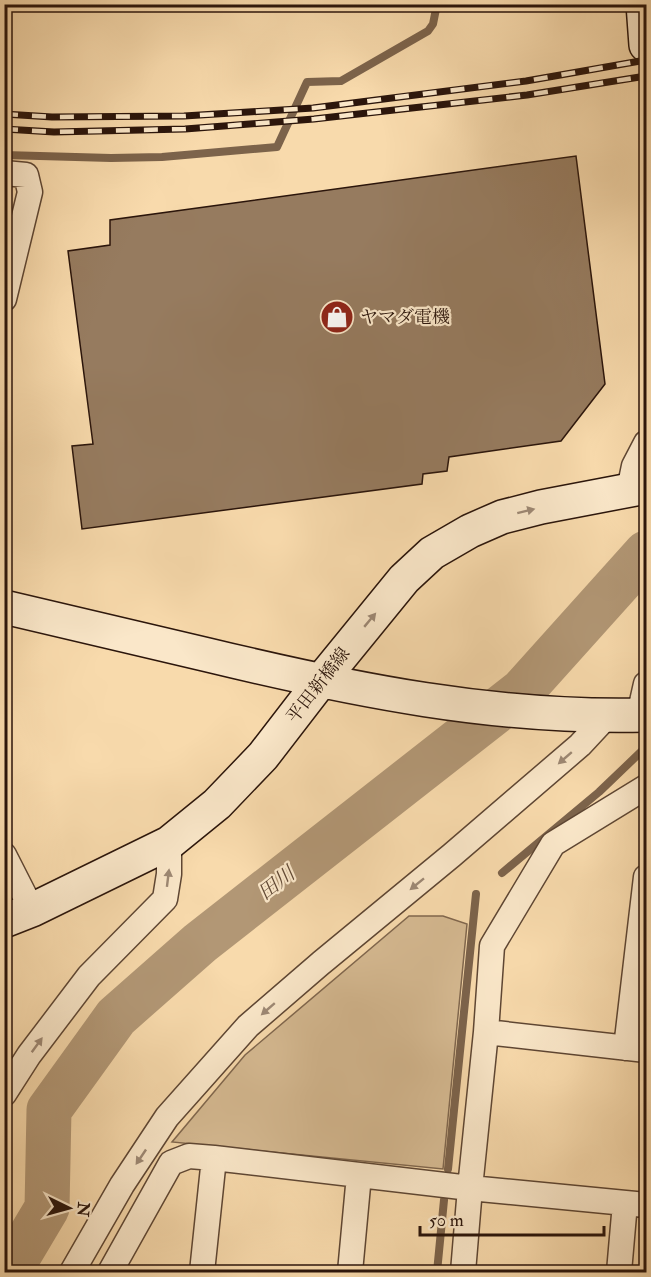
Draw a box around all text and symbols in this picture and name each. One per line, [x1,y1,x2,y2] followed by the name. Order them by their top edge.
[319,299,355,335] shop icon: ヤマダ電機
[360,306,450,329] place label: ヤマダ電機
[517,505,535,515] one-way arrow
[363,613,376,628] one-way arrow
[282,643,355,728] street label: 平田新橋線
[557,751,573,764] one-way arrow
[253,860,301,906] water label: 田川
[163,868,172,887] one-way arrow
[410,877,425,890] one-way arrow
[260,1002,275,1016] one-way arrow
[30,1038,42,1053] one-way arrow
[135,1148,146,1165] one-way arrow
[39,1178,99,1238] north arrow
[420,1199,604,1237] scale bar
[72,1200,94,1218] text: N
[429,1209,464,1232] text: 50 m

